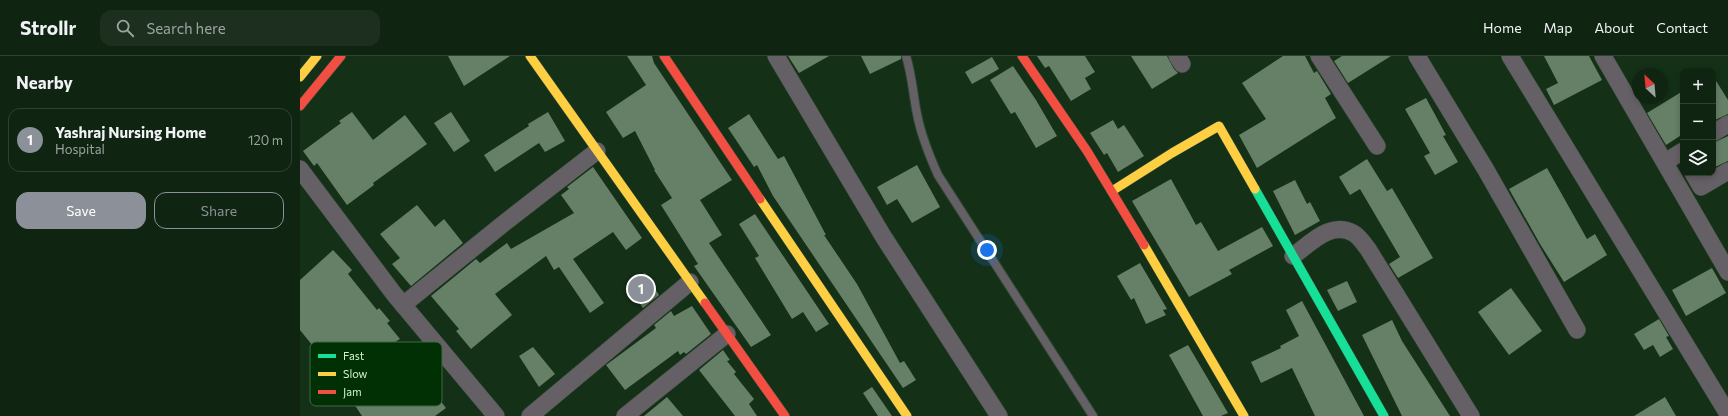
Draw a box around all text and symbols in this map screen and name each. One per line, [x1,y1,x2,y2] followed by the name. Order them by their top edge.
[100,10,380,46] search box
[20,16,76,39] text: Strollr
[114,17,136,39] icon: search
[146,19,226,37] text: Search here
[1483,19,1522,36] text: Home
[1544,19,1572,36] text: Map
[1594,19,1634,36] text: About
[1656,19,1708,36] text: Contact
[1632,68,1668,104] north arrow
[1680,68,1716,176] map controls
[1680,68,1716,104] button: +
[16,72,73,93] text: Nearby
[1680,104,1716,140] button: −
[55,123,206,141] text: Yashraj Nursing Home
[27,132,33,148] text: 1
[248,132,283,148] text: 120 m
[1680,140,1716,176] button: layers
[55,141,105,157] text: Hospital
[16,192,146,229] button: Save
[154,192,284,229] button: Share
[977,240,997,260] your location
[628,274,654,304] pin: 1
[310,342,442,406] legend
[343,349,365,362] text: Fast
[343,367,368,380] text: Slow
[343,385,362,399] text: Jam

